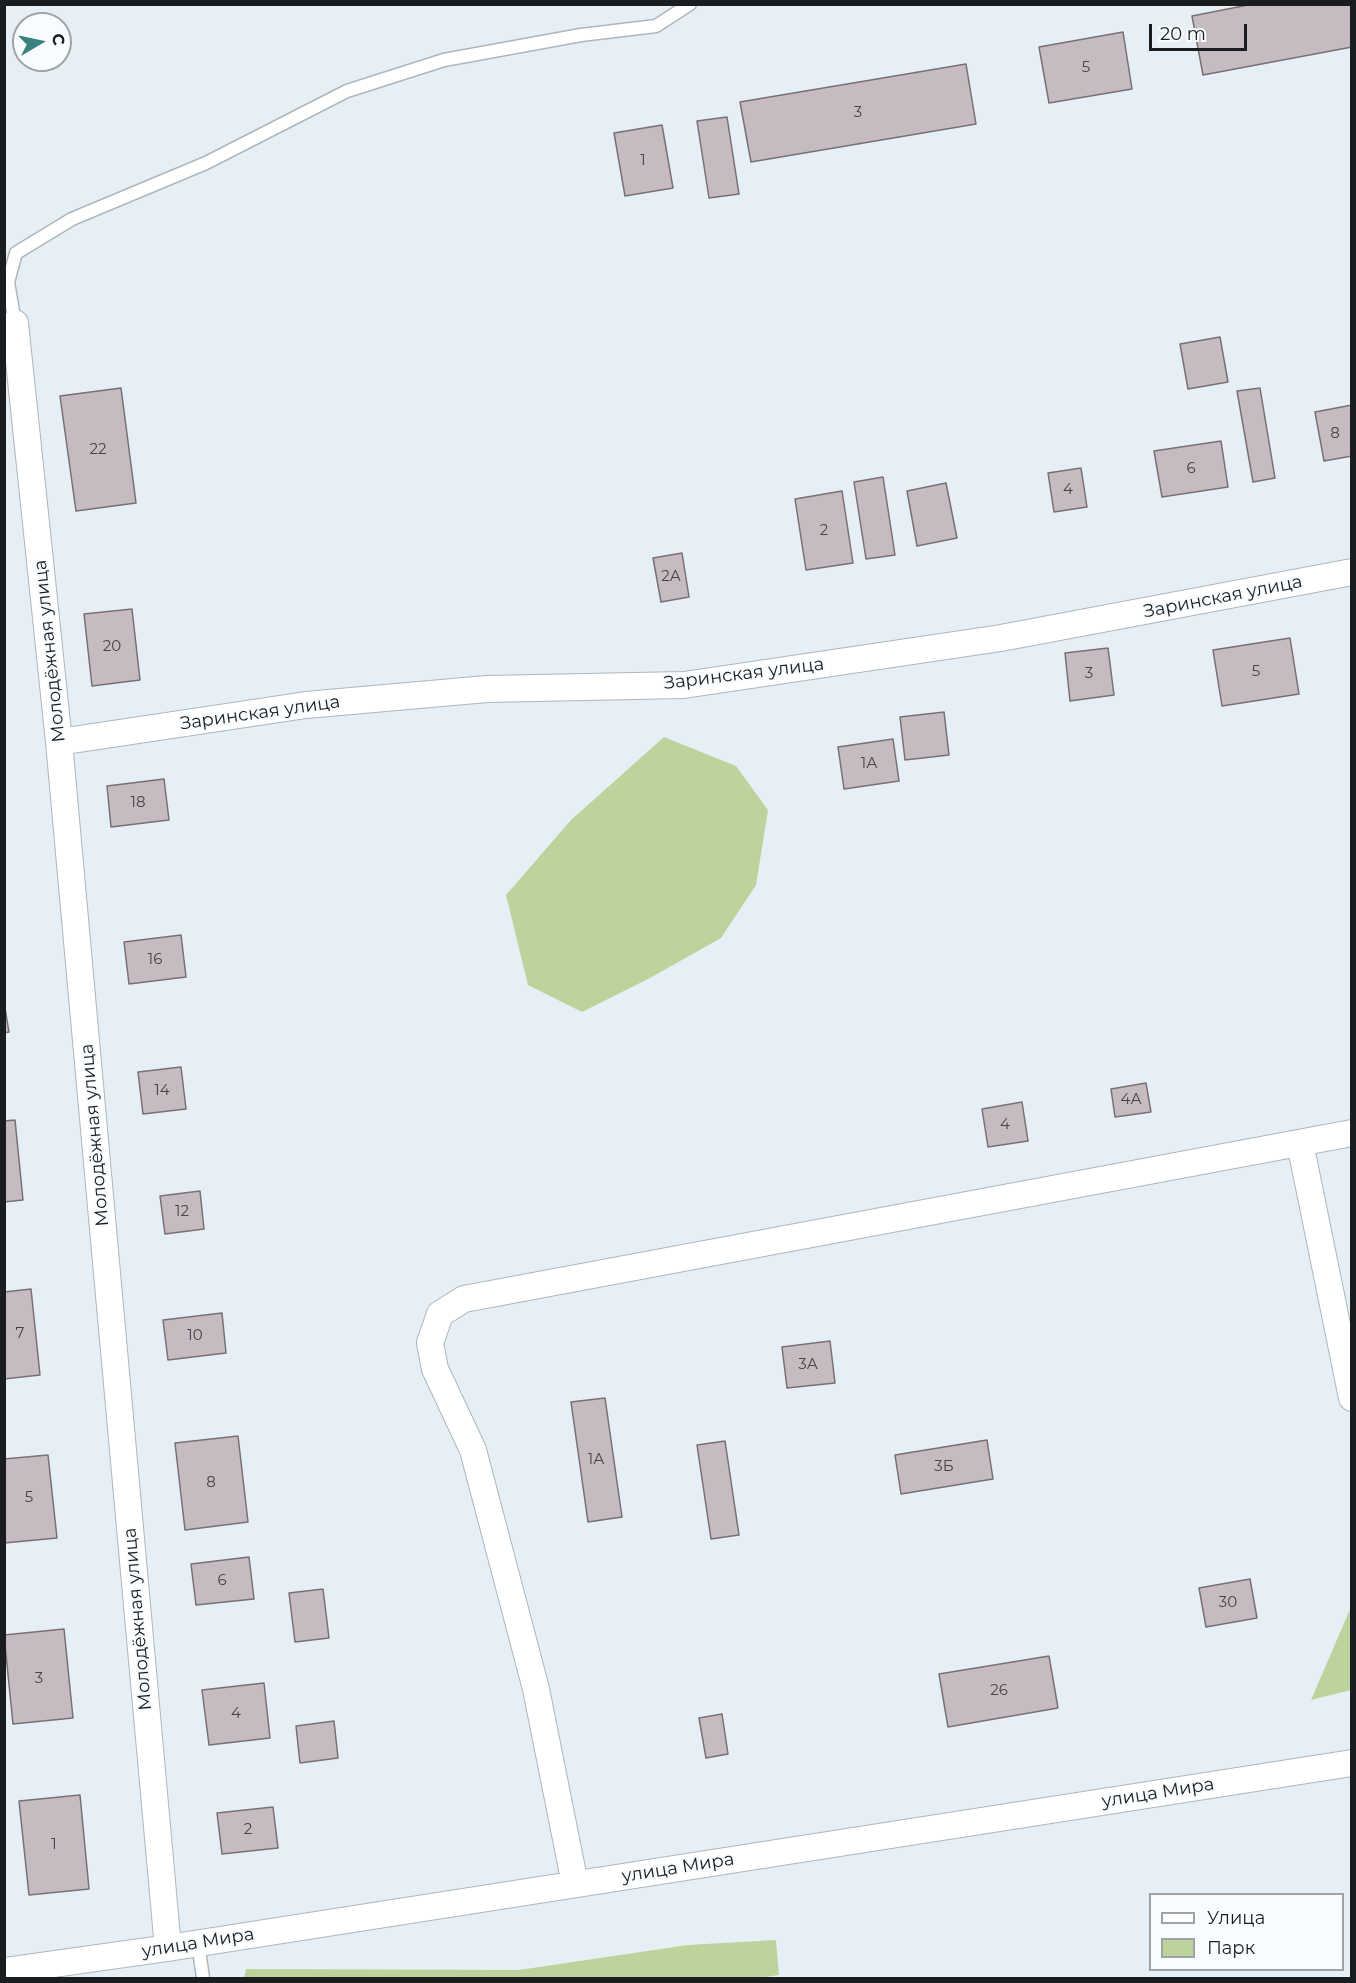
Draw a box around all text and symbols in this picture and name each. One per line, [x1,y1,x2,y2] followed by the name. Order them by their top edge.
[12,12,72,72] north arrow
[1152,12,1250,50] scale bar
[1160,23,1206,45] text: 20 m
[48,32,69,47] text: С
[1082,59,1090,77] house number: 5
[854,104,862,122] house number: 3
[640,152,646,170] house number: 1
[1330,425,1340,443] house number: 8
[89,441,107,459] house number: 22
[1186,460,1196,478] house number: 6
[1063,481,1073,499] house number: 4
[820,522,828,540] house number: 2
[30,559,70,743] street label: Молодёжная улица
[661,568,681,586] house number: 2А
[1142,571,1304,623] street label: Заринская улица
[103,638,121,656] house number: 20
[663,653,825,695] street label: Заринская улица
[1252,663,1260,681] house number: 5
[1085,665,1093,683] house number: 3
[179,691,341,735] street label: Заринская улица
[861,755,877,773] house number: 1А
[131,794,145,812] house number: 18
[148,951,162,969] house number: 16
[76,1043,114,1227] street label: Молодёжная улица
[154,1082,170,1100] house number: 14
[1120,1091,1142,1109] house number: 4А
[1000,1116,1010,1134] house number: 4
[175,1203,189,1221] house number: 12
[16,1325,24,1343] house number: 7
[187,1327,203,1345] house number: 10
[798,1356,818,1374] house number: 3А
[588,1451,604,1469] house number: 1А
[934,1458,954,1476] house number: 3Б
[206,1474,216,1492] house number: 8
[25,1489,33,1507] house number: 5
[119,1527,157,1711] street label: Молодёжная улица
[217,1572,227,1590] house number: 6
[1219,1594,1237,1612] house number: 30
[35,1670,43,1688] house number: 3
[990,1682,1008,1700] house number: 26
[231,1705,241,1723] house number: 4
[1100,1773,1216,1813] street label: улица Мира
[244,1821,252,1839] house number: 2
[51,1836,57,1854] house number: 1
[620,1848,736,1888] street label: улица Мира
[1149,1893,1344,1971] legend
[1207,1907,1265,1929] text: Улица
[140,1923,256,1963] street label: улица Мира
[1207,1937,1255,1959] text: Парк

